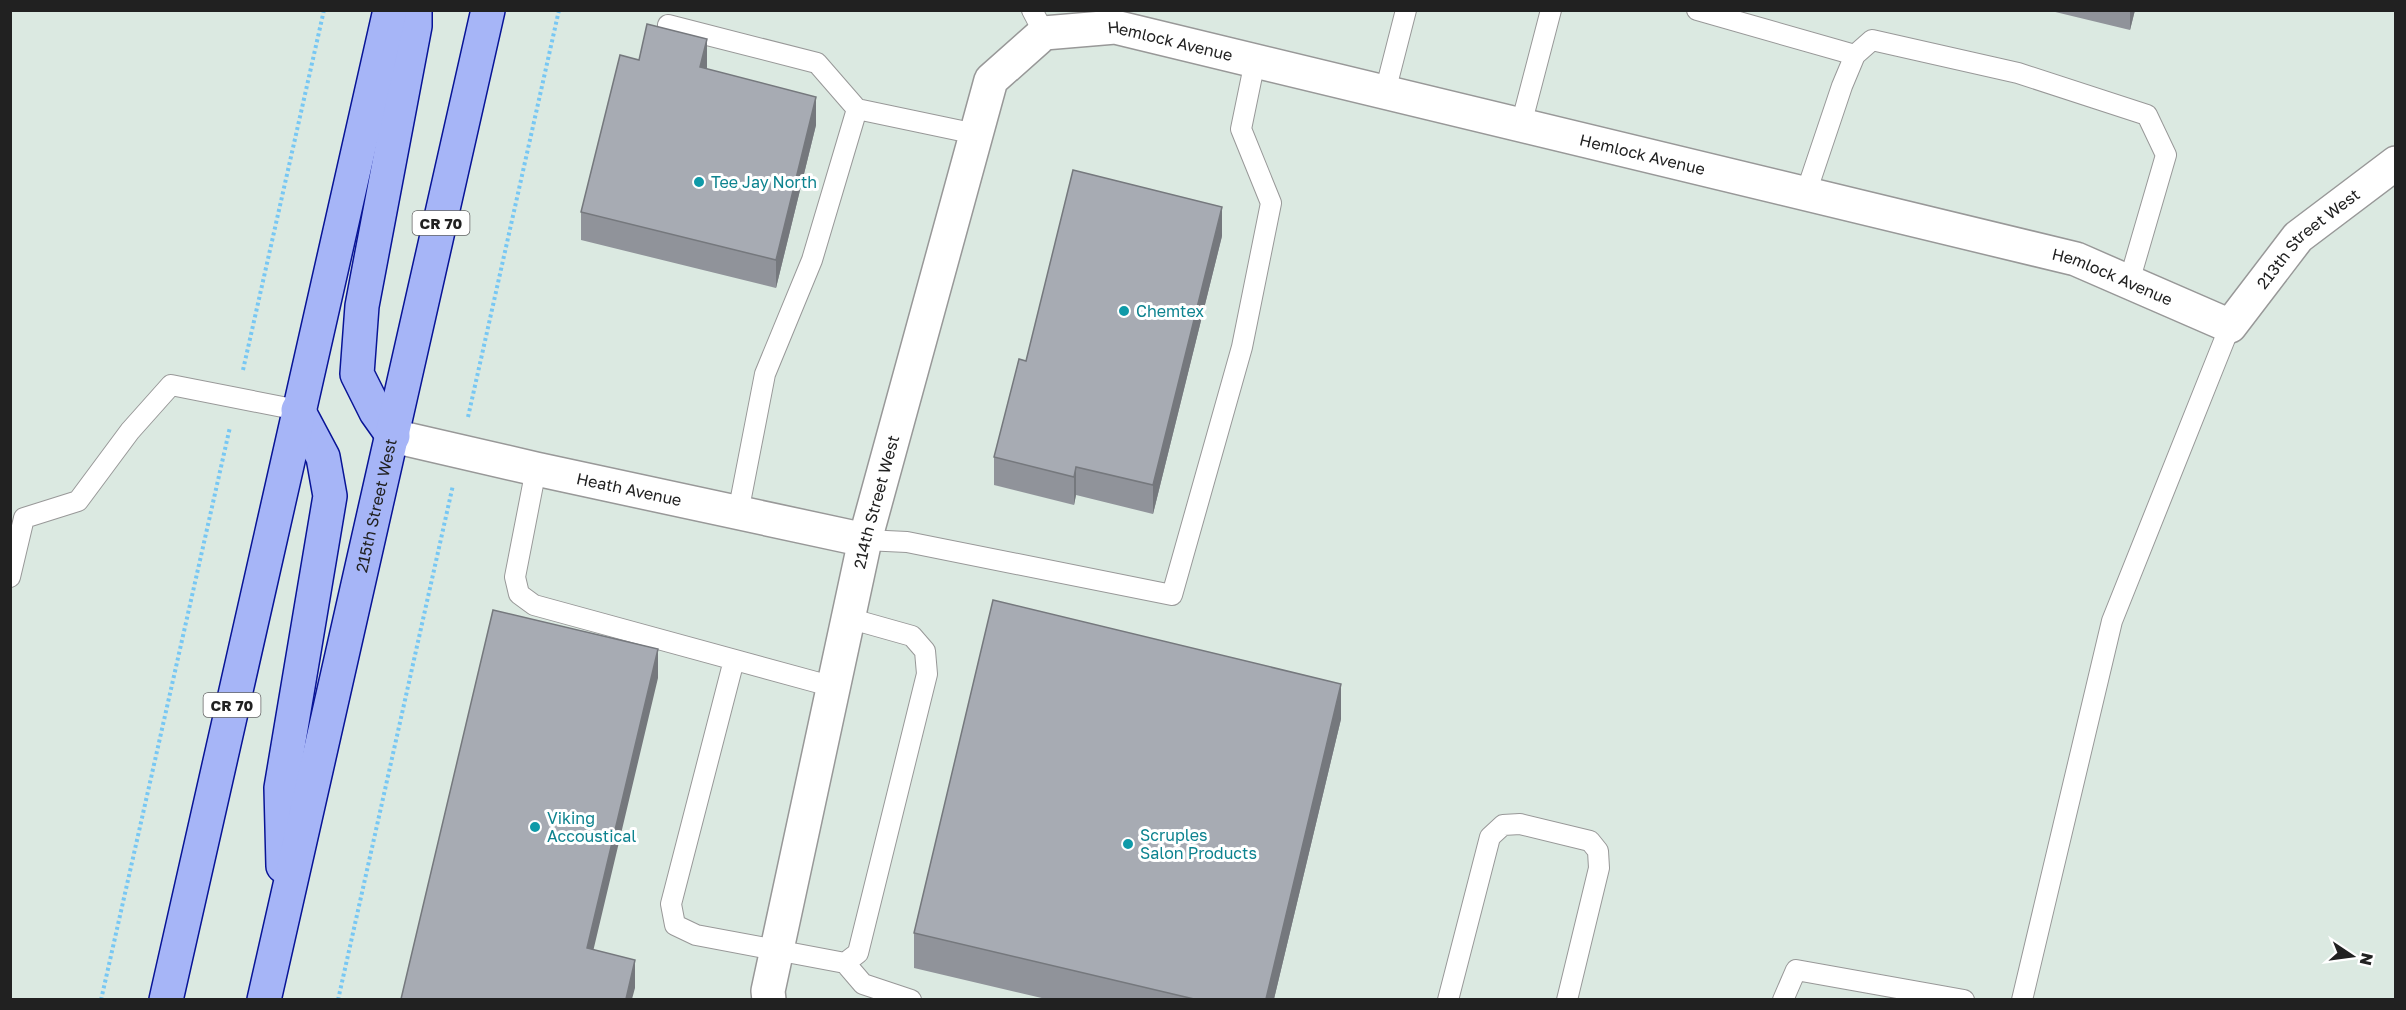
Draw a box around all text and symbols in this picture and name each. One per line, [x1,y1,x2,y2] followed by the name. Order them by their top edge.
[1107,17,1235,65] street label: Hemlock Avenue
[1578,130,1707,179] street label: Hemlock Avenue
[711,172,817,192] place label: Tee Jay North
[692,175,706,189] marker: Tee Jay North
[2252,184,2364,293] street label: 213th Street West
[412,211,470,235] road number: CR 70
[2050,244,2176,310] street label: Hemlock Avenue
[1136,301,1204,321] place label: Chemtex
[1117,304,1131,318] marker: Chemtex
[849,433,903,571] street label: 214th Street West
[351,437,401,574] street label: 215th Street West
[575,468,684,510] street label: Heath Avenue
[204,693,260,717] road number: CR 70
[547,808,636,846] place label: Viking Accoustical
[528,820,542,834] marker: Viking Accoustical
[1140,825,1257,863] place label: Scruples Salon Products
[1121,837,1135,851] marker: Scruples Salon Products
[2322,926,2382,986] north arrow
[2356,951,2378,968] text: N

